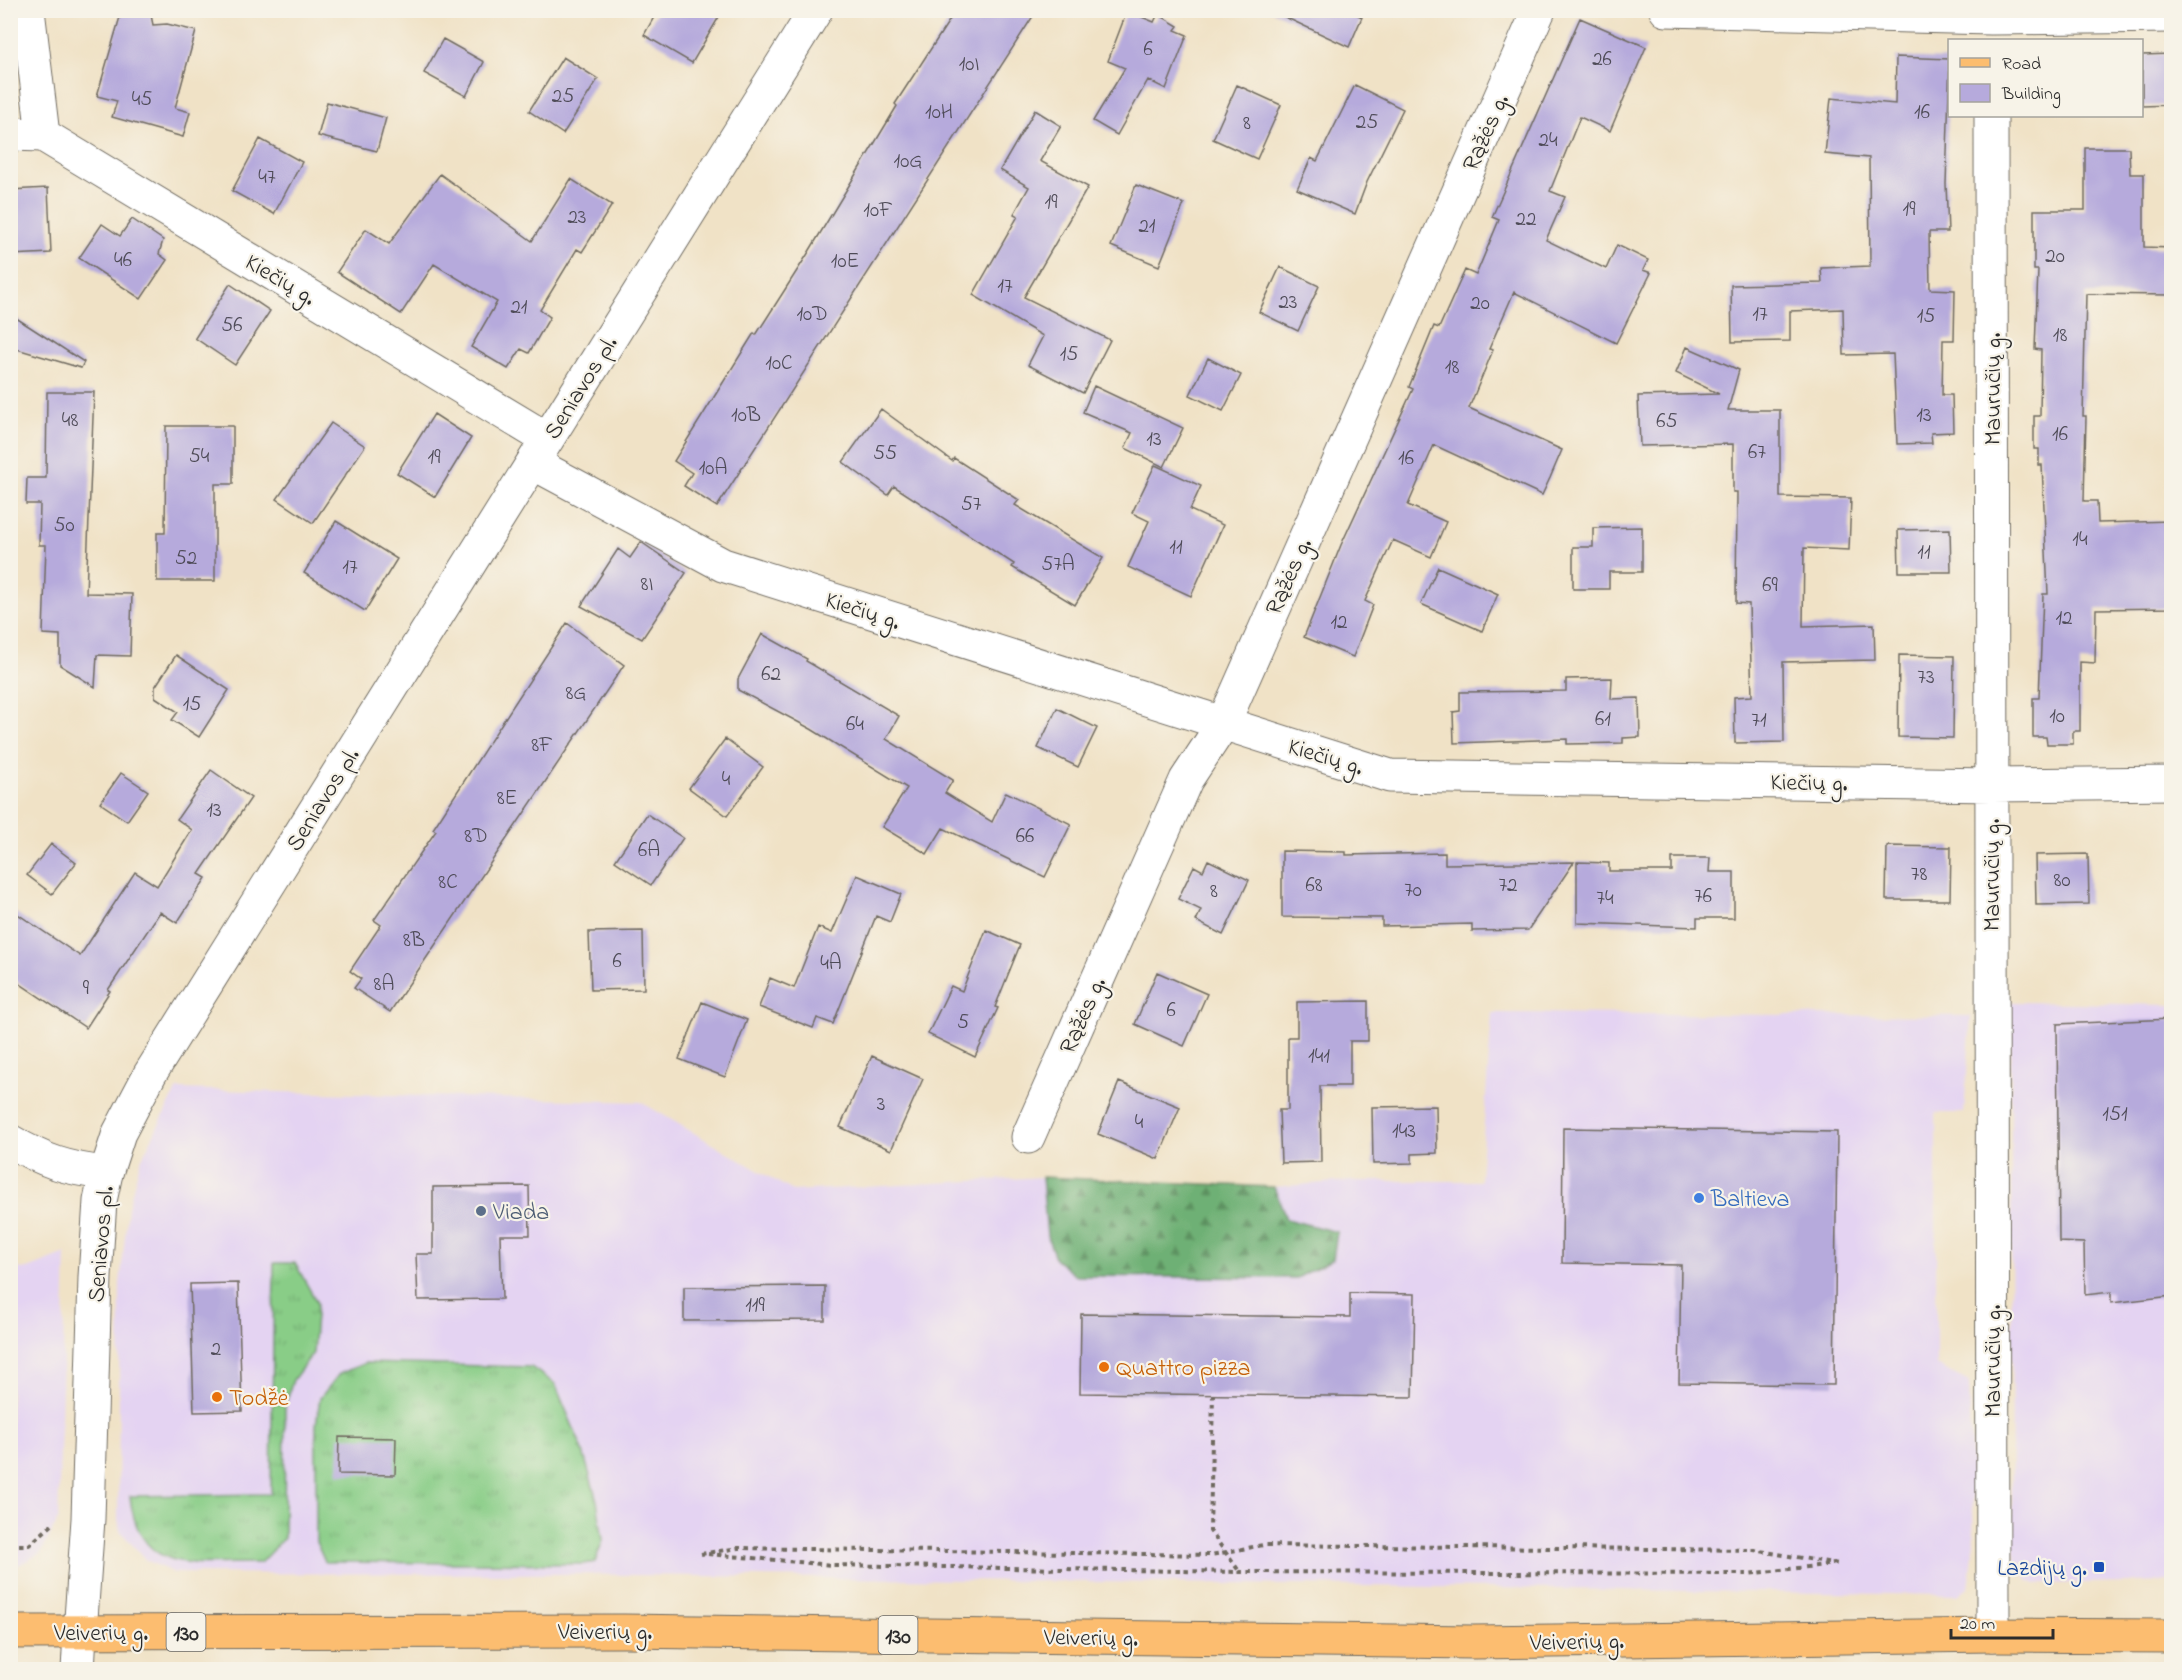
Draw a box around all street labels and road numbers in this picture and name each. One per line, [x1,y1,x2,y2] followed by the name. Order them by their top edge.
[1455,89,1520,177] street label: Rąžės g.
[238,246,322,316] street label: Kiečių g.
[536,330,628,447] street label: Seniavos pl.
[1977,333,2012,445] street label: Mauručių g.
[1258,533,1323,621] street label: Rąžės g.
[820,584,904,641] street label: Kiečių g.
[1283,730,1367,786] street label: Kiečių g.
[278,742,370,859] street label: Seniavos pl.
[1770,766,1848,803] street label: Kiečių g.
[1976,819,2011,931] street label: Mauručių g.
[1052,972,1117,1060] street label: Rąžės g.
[80,1185,125,1304] street label: Seniavos pl.
[1977,1305,2012,1417] street label: Mauručių g.
[166,1613,206,1651] road number: 130
[557,1616,652,1651] street label: Veiverių g.
[878,1616,918,1654] road number: 130
[53,1617,148,1652] street label: Veiverių g.
[1043,1621,1138,1658] street label: Veiverių g.
[1529,1625,1625,1662] street label: Veiverių g.

